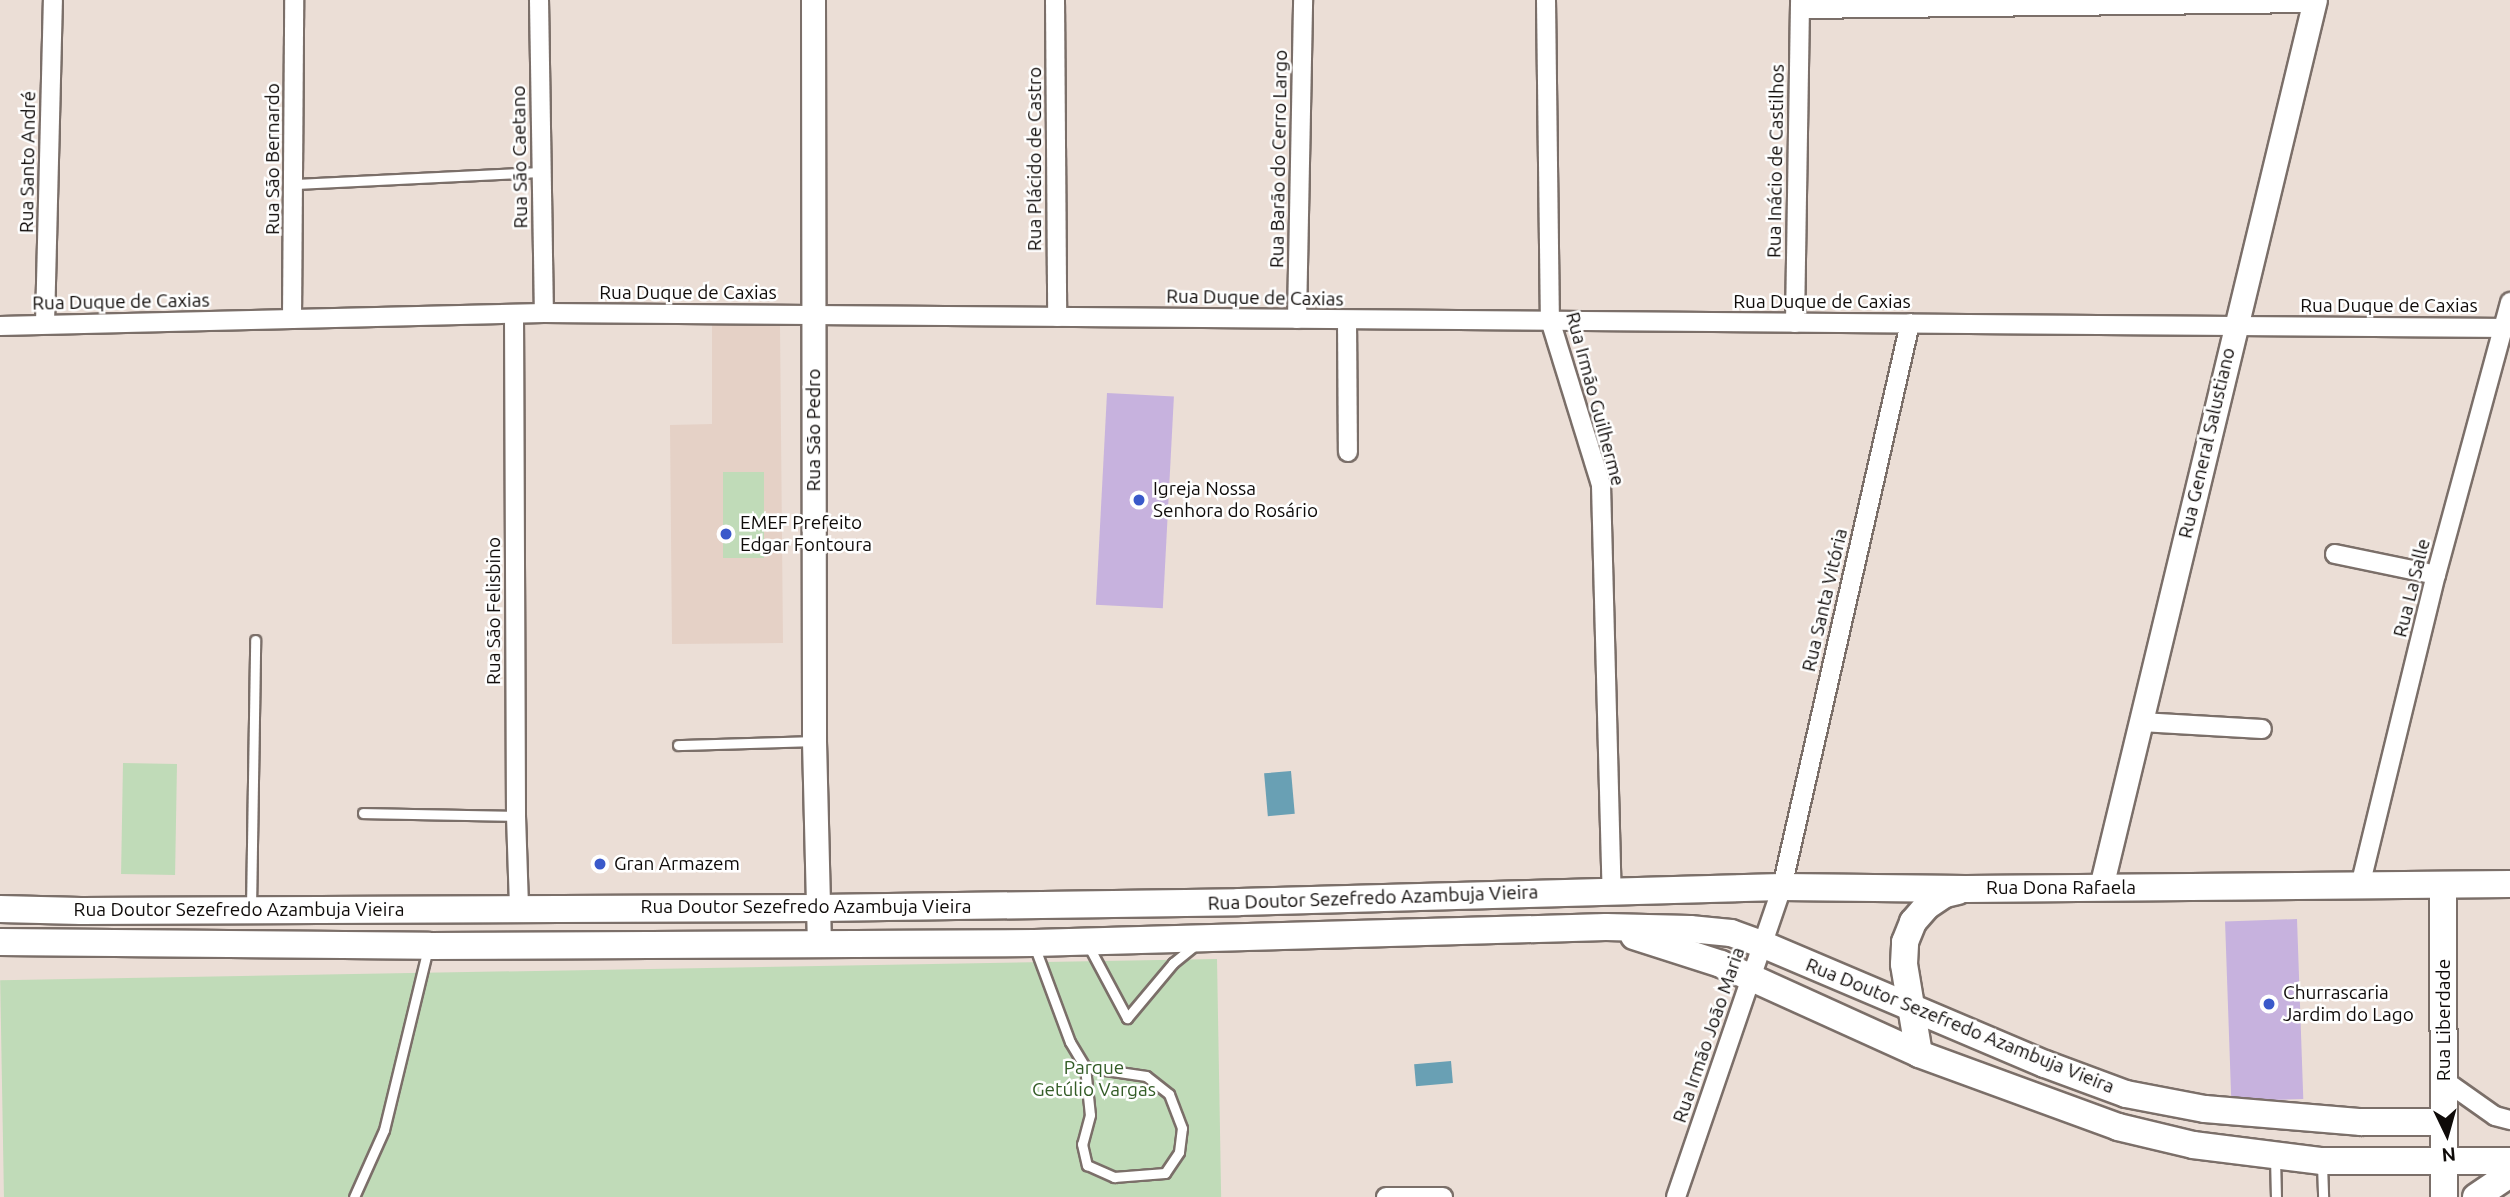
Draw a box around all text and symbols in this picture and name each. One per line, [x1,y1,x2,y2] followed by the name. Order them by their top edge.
[1266,50,1292,268] street label: Rua Barão do Cerro Largo
[1763,64,1789,258] street label: Rua Inácio de Castilhos
[1024,67,1046,251] street label: Rua Plácido de Castro
[262,83,284,235] street label: Rua São Bernardo
[507,85,533,229] street label: Rua São Caetano
[15,91,41,233] street label: Rua Santo André
[599,282,777,304] street label: Rua Duque de Caxias
[1166,285,1344,311] street label: Rua Duque de Caxias
[32,289,210,315] street label: Rua Duque de Caxias
[1733,291,1911,313] street label: Rua Duque de Caxias
[2300,295,2478,317] street label: Rua Duque de Caxias
[1561,310,1629,488] street label: Rua Irmão Guilherme
[2174,345,2240,541] street label: Rua General Salustiano
[803,369,825,491] street label: Rua São Pedro
[1153,478,1318,522] place label: Igreja Nossa Senhora do Rosário
[1131,492,1147,508] marker: Igreja Nossa Senhora do Rosário
[740,512,872,556] place label: EMEF Prefeito Edgar Fontoura
[718,526,734,542] marker: EMEF Prefeito Edgar Fontoura
[1797,526,1853,674] street label: Rua Santa Vitória
[2389,536,2435,640] street label: Rua La Salle
[483,537,505,685] street label: Rua São Felisbino
[614,853,740,875] place label: Gran Armazem
[592,856,608,872] marker: Gran Armazem
[1986,877,2136,899] street label: Rua Dona Rafaela
[1207,881,1539,915] street label: Rua Doutor Sezefredo Azambuja Vieira
[641,896,971,918] street label: Rua Doutor Sezefredo Azambuja Vieira
[74,899,404,921] street label: Rua Doutor Sezefredo Azambuja Vieira
[1668,944,1750,1126] street label: Rua Irmão João Maria
[1802,953,2118,1099] street label: Rua Doutor Sezefredo Azambuja Vieira
[2433,959,2455,1081] street label: Rua Liberdade
[2283,982,2414,1026] place label: Churrascaria Jardim do Lago
[2261,996,2277,1012] marker: Churrascaria Jardim do Lago
[1032,1057,1156,1101] park label: Parque Getúlio Vargas
[2412,1099,2482,1169] north arrow
[2441,1143,2457,1166] text: N

